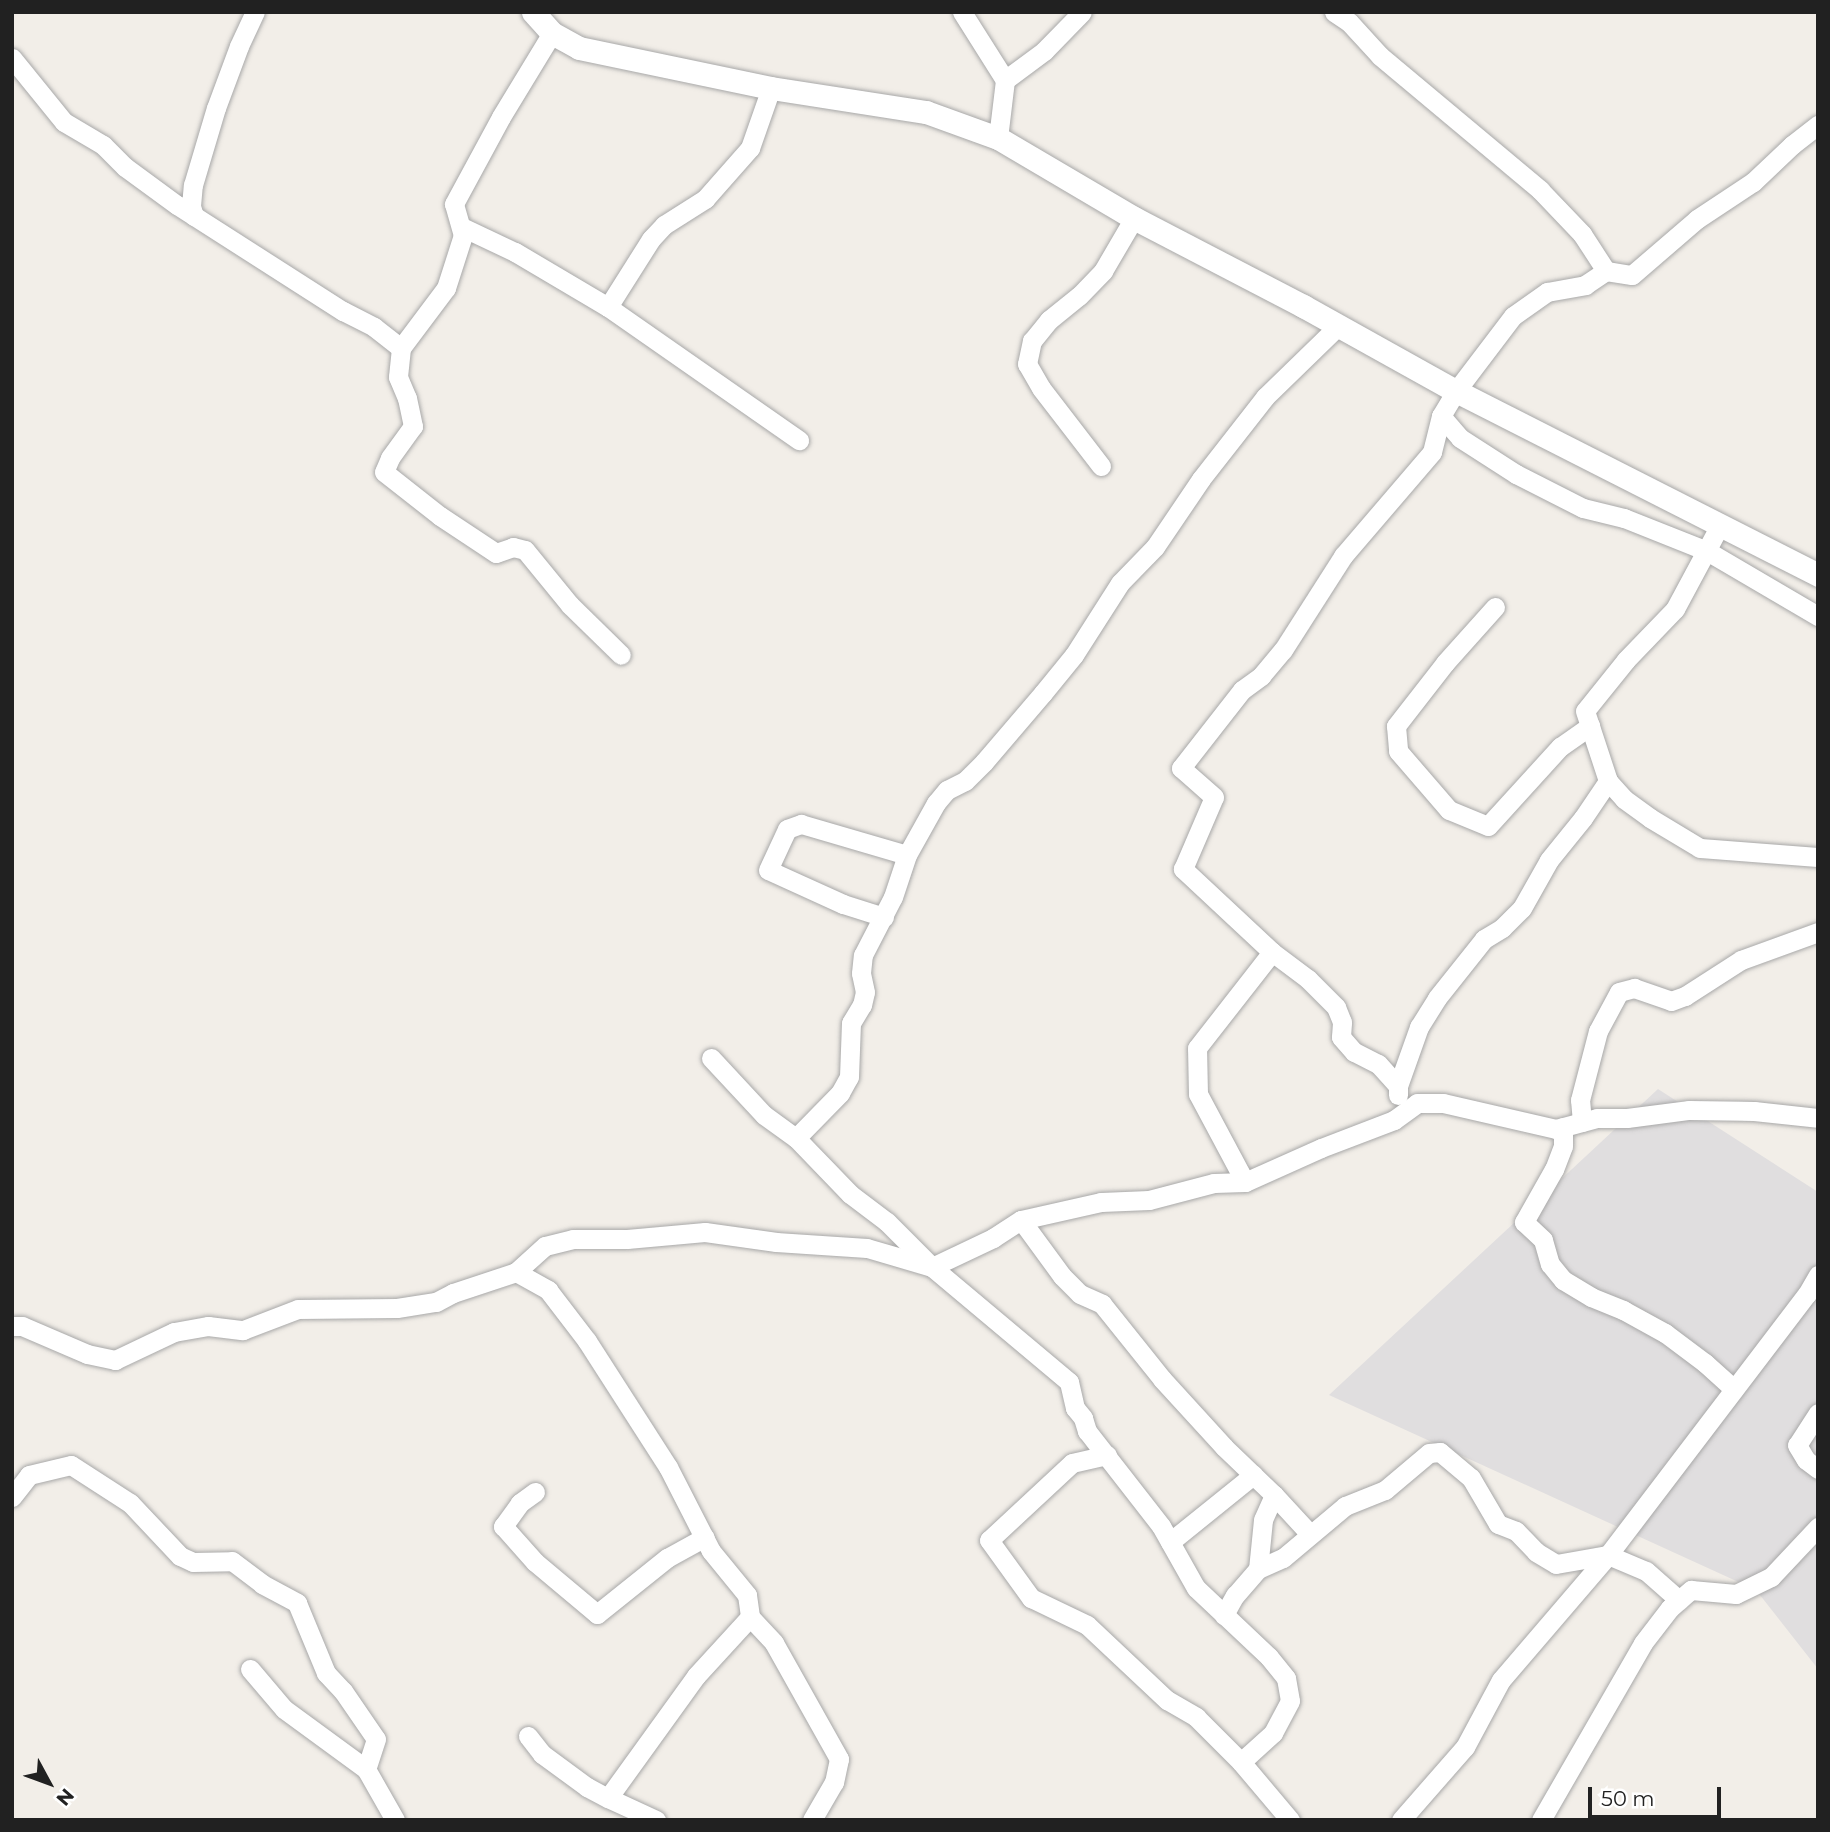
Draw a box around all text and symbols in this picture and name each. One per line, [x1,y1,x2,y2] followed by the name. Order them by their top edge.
[14,1748,84,1818] north arrow
[1592,1772,1725,1816] scale bar
[52,1784,79,1810] text: N
[1601,1786,1655,1811] text: 50 m

